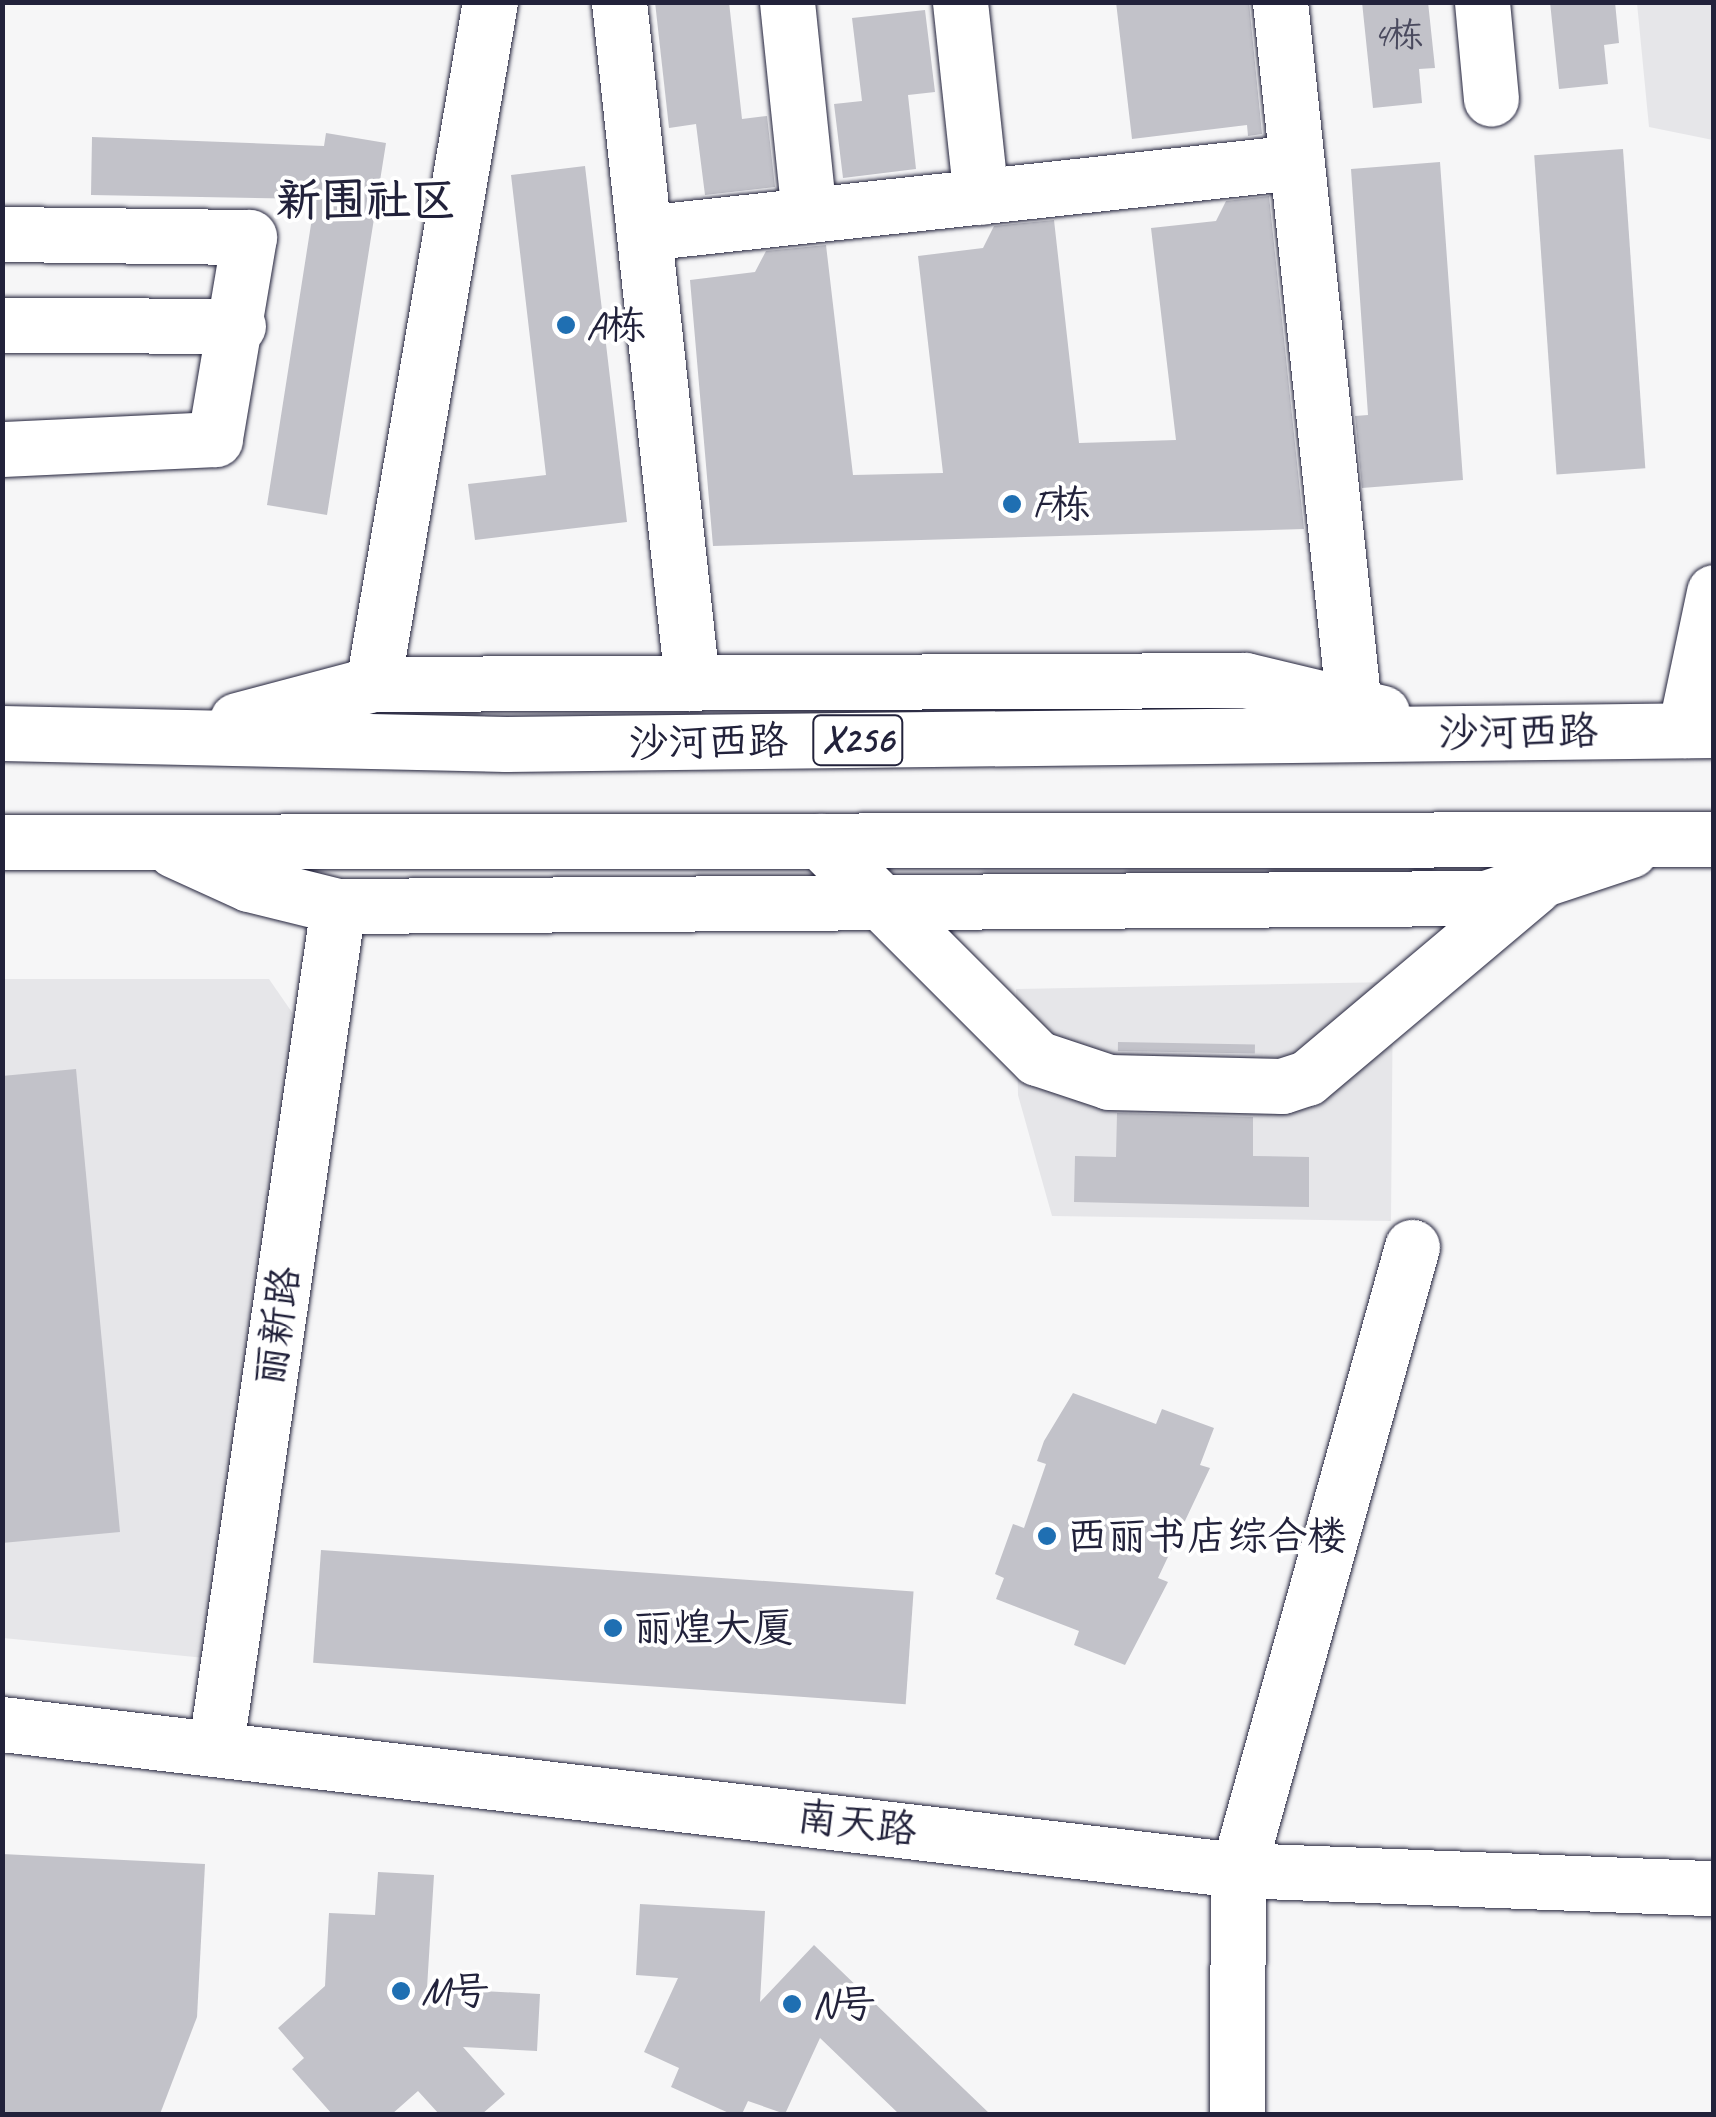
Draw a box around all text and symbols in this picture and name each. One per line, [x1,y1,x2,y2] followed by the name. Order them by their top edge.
[1373,14,1423,56] house number: 4栋
[276,174,456,228] district label: 新围社区
[586,301,646,349] place label: A栋
[555,314,577,336] marker: A栋
[1032,480,1090,528] place label: F栋
[1001,493,1023,515] marker: F栋
[810,707,906,773] road number: X256
[1438,707,1598,757] street label: 沙河西路
[628,717,788,767] street label: 沙河西路
[245,1263,309,1389] street label: 丽新路
[1067,1512,1347,1560] place label: 西丽书店综合楼
[1036,1525,1058,1547] marker: 西丽书店综合楼
[633,1604,793,1652] place label: 丽煌大厦
[602,1617,624,1639] marker: 丽煌大厦
[795,1792,919,1854] street label: 南天路
[421,1967,490,2015] place label: M号
[390,1980,412,2002] marker: M号
[812,1980,876,2028] place label: N号
[781,1993,803,2015] marker: N号

